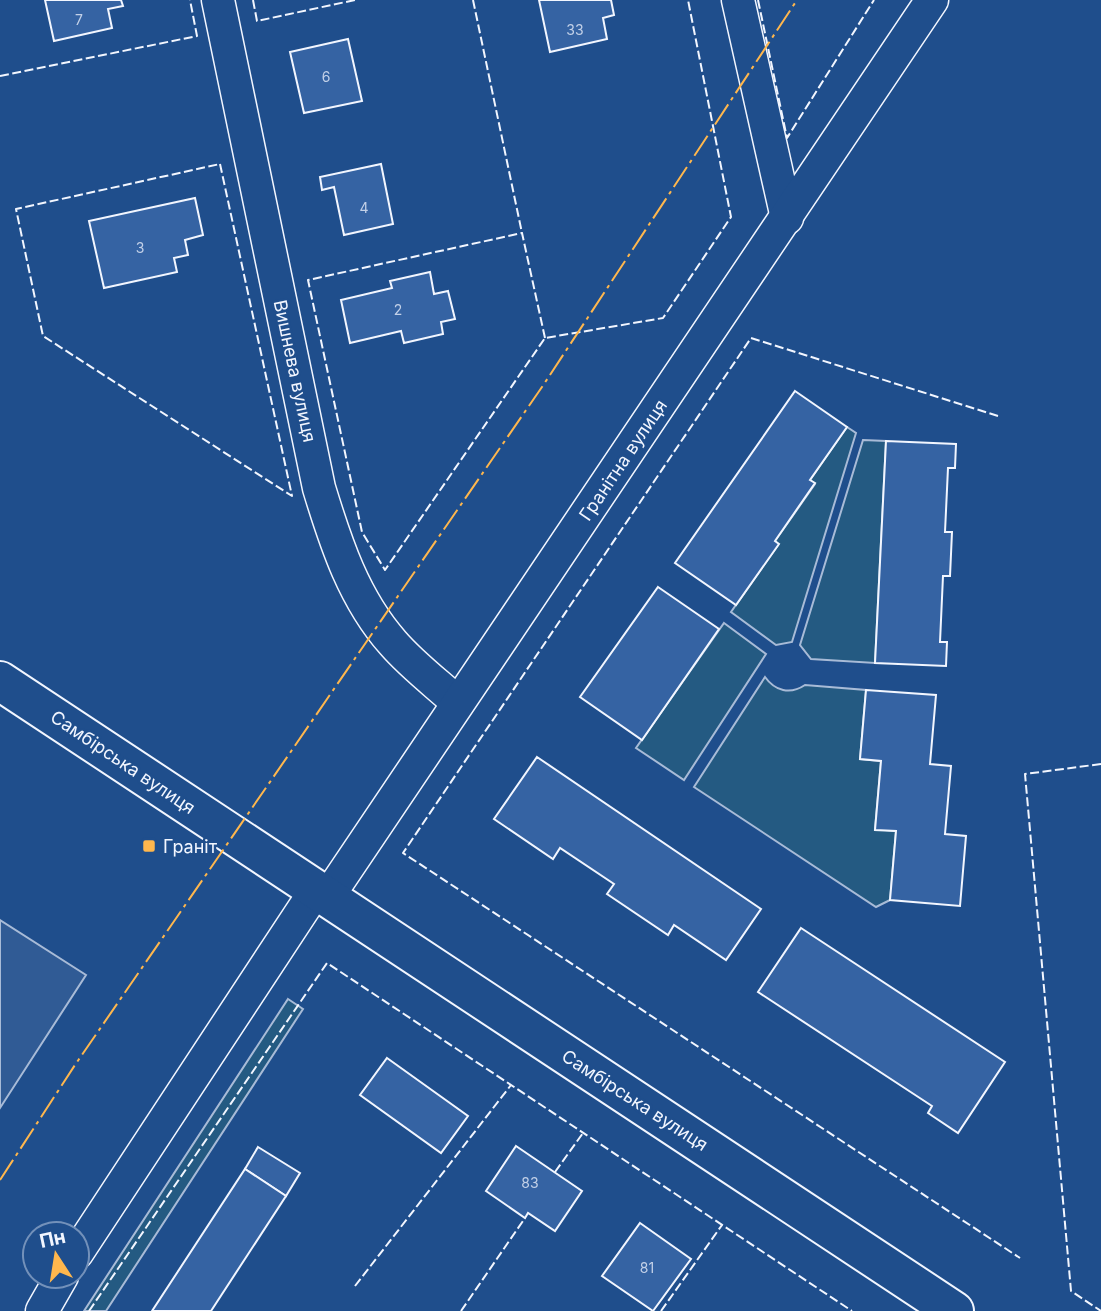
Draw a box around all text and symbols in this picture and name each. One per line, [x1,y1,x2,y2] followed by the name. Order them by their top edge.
[75,11,83,28] house number: 7
[566,21,584,38] house number: 33
[322,68,330,85] house number: 6
[359,199,369,216] house number: 4
[136,239,144,256] house number: 3
[270,298,320,444] street label: Вишнева вулиця
[394,301,402,318] house number: 2
[575,396,671,524] street label: Гранітна вулиця
[47,706,199,818] street label: Самбірська вулиця
[163,836,218,857] place label: Граніт
[141,838,157,854] marker: Граніт
[558,1045,712,1155] street label: Самбірська вулиця
[521,1174,539,1191] house number: 83
[21,1220,91,1290] north arrow
[37,1225,68,1253] text: Пн
[640,1259,654,1276] house number: 81

